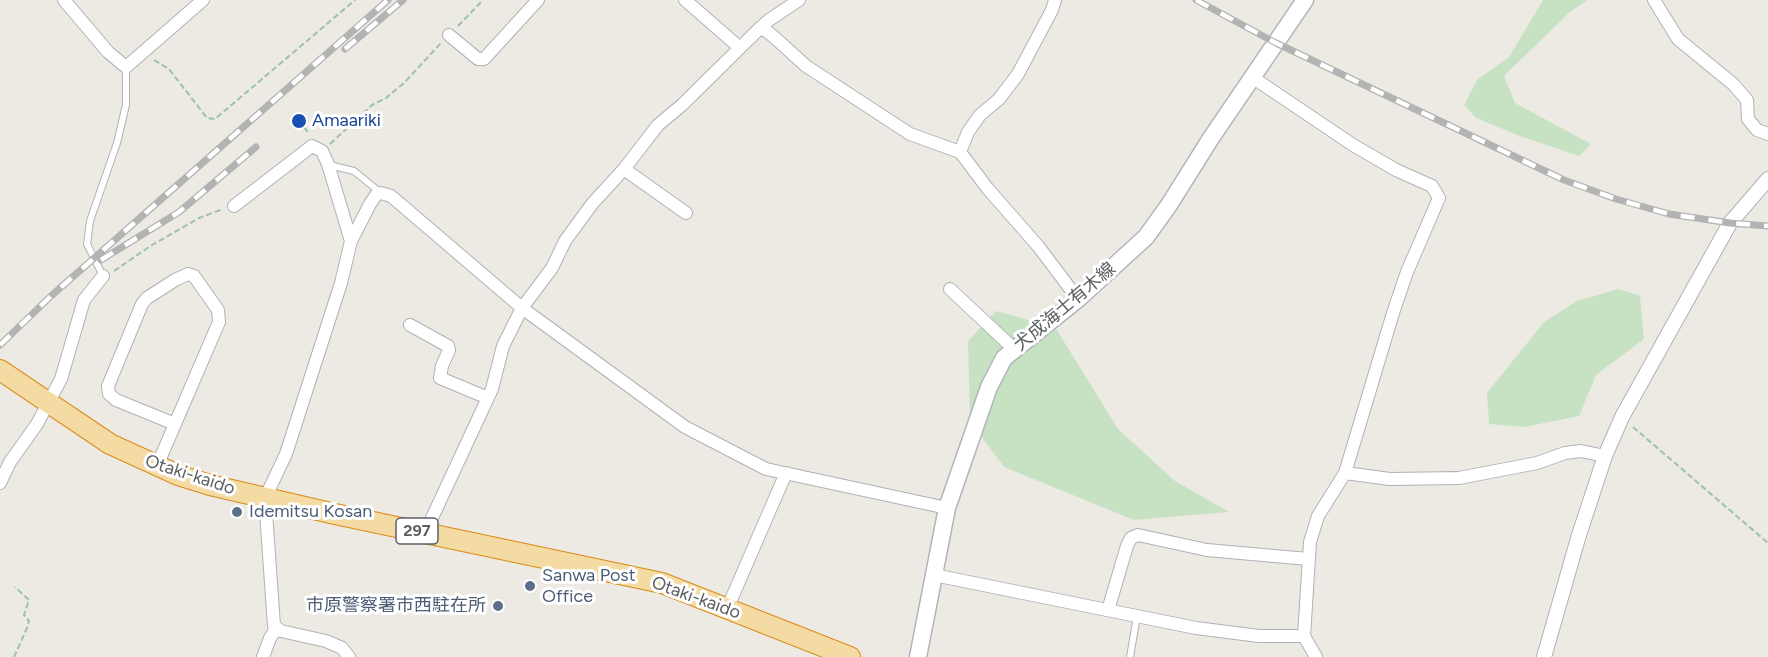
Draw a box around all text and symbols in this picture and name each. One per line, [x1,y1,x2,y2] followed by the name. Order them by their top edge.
[312,110,381,132] place label: Amaariki
[290,112,308,130] marker: Amaariki
[1010,258,1120,356] street label: 犬成海士有木線
[142,450,238,500] street label: Otaki-kaido
[249,501,372,523] place label: Idemitsu Kosan
[230,505,244,519] marker: Idemitsu Kosan
[396,518,438,544] road number: 297
[542,565,636,608] place label: Sanwa Post Office
[649,572,743,624] street label: Otaki-kaido
[523,579,537,593] marker: Sanwa Post Office
[306,595,486,617] place label: 市原警察署市西駐在所
[491,599,505,613] marker: 市原警察署市西駐在所

